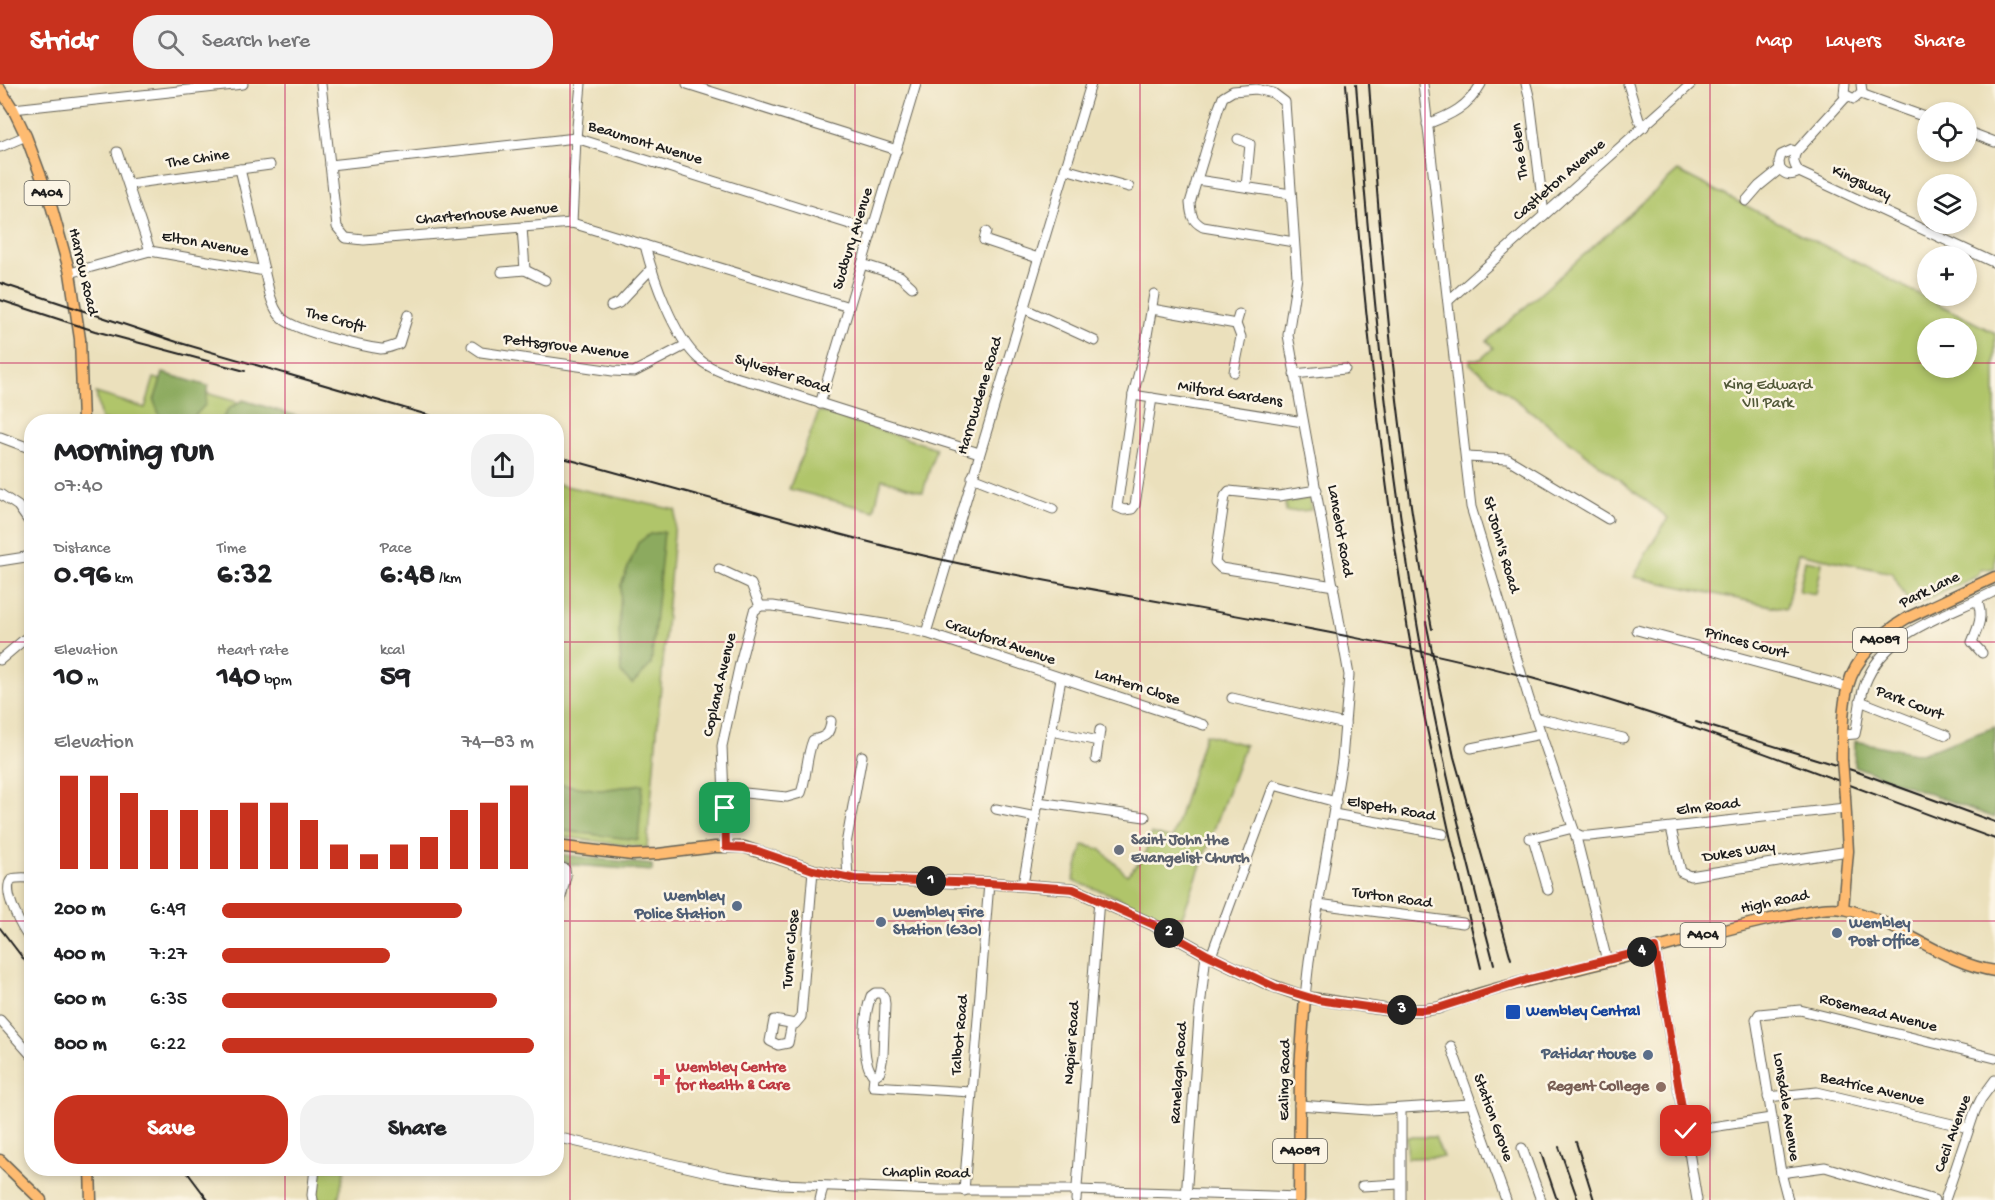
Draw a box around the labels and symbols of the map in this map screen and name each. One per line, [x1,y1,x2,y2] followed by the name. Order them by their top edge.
[585,117,705,171] street label: Beaumont Avenue
[1508,122,1534,181] street label: The Glen
[1510,135,1611,226] street label: Castleton Avenue
[164,146,231,174] street label: The Chine
[1828,162,1894,206] street label: Kingsway
[24,181,70,205] road number: A404
[829,185,879,292] street label: Sudbury Avenue
[415,199,560,231] street label: Charterhouse Avenue
[63,227,102,319] street label: Harrow Road
[160,228,251,262] street label: Elton Avenue
[302,304,368,338] street label: The Croft
[501,331,631,365] street label: Pettsgrove Avenue
[954,333,1008,457] street label: Harrowdene Road
[732,351,834,400] street label: Sylvester Road
[1176,377,1285,413] street label: Milford Gardens
[1724,377,1814,414] park label: King Edward VII Park
[1322,483,1357,580] street label: Lancelot Road
[1477,495,1523,597] street label: St John's Road
[1896,568,1964,614] street label: Park Lane
[942,615,1059,671] street label: Crawford Avenue
[1701,623,1791,665] street label: Princes Court
[1853,628,1907,652] road number: A4089
[700,630,742,739] street label: Copland Avenue
[1092,665,1183,711] street label: Lantern Close
[1872,682,1947,726] street label: Park Court
[699,782,750,833] pin
[1345,793,1438,827] street label: Elspeth Road
[1675,794,1742,821] street label: Elm Road
[1131,832,1250,869] place label: Saint John the Evangelist Church
[1700,838,1777,868] street label: Dukes Way
[1112,843,1126,857] marker: Saint John the Evangelist Church
[916,866,946,896] pin: 1
[1350,884,1435,914] street label: Turton Road
[1739,886,1812,919] street label: High Road
[634,888,725,925] place label: Wembley Police Station
[730,899,744,913] marker: Wembley Police Station
[892,904,984,941] place label: Wembley Fire Station (G30)
[779,908,805,990] street label: Turner Close
[874,915,888,929] marker: Wembley Fire Station (G30)
[1848,915,1920,952] place label: Wembley Post Office
[1154,918,1184,948] pin: 2
[1680,923,1726,947] road number: A404
[1830,926,1844,940] marker: Wembley Post Office
[1627,937,1657,967] pin: 4
[1817,990,1940,1038] street label: Rosemead Avenue
[948,992,974,1077] street label: Talbot Road
[1387,995,1417,1025] pin: 3
[1061,999,1085,1085] street label: Napier Road
[1504,1003,1522,1021] marker: Wembley Central
[1525,1003,1641,1022] place label: Wembley Central
[1167,1020,1193,1125] street label: Ranelagh Road
[1276,1038,1296,1121] street label: Ealing Road
[1540,1046,1637,1065] place label: Patidar House
[1641,1048,1655,1062] marker: Patidar House
[1767,1051,1803,1163] street label: Lonsdale Avenue
[675,1059,791,1096] place label: Wembley Centre for Health & Care
[653,1068,671,1086] marker: Wembley Centre for Health & Care
[1817,1069,1927,1111] street label: Beatrice Avenue
[1467,1072,1517,1165] street label: Station Grove
[1546,1078,1650,1097] place label: Regent College
[1654,1080,1668,1094] marker: Regent College
[1931,1092,1977,1175] street label: Cecil Avenue
[1660,1105,1711,1156] pin
[1273,1139,1327,1163] road number: A4089
[882,1164,971,1184] street label: Chaplin Road

